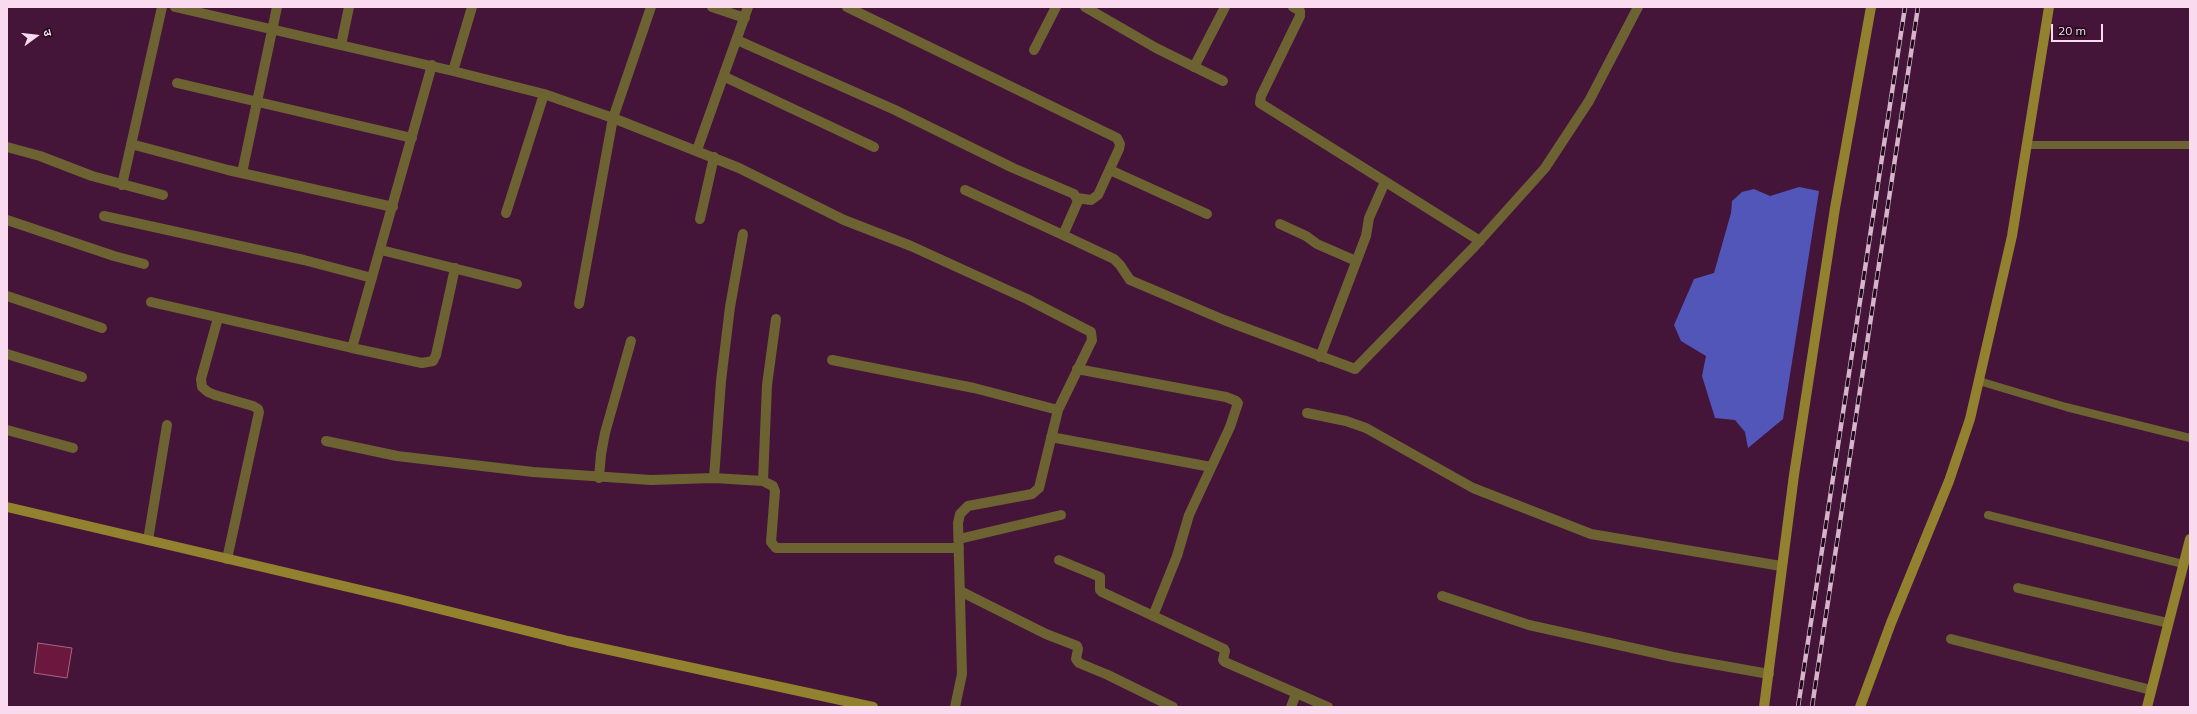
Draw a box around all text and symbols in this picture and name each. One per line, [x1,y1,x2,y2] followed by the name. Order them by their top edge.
[16,16,56,56] north arrow
[2053,16,2105,42] scale bar
[2058,23,2086,38] text: 20 m
[40,28,55,38] text: उ

